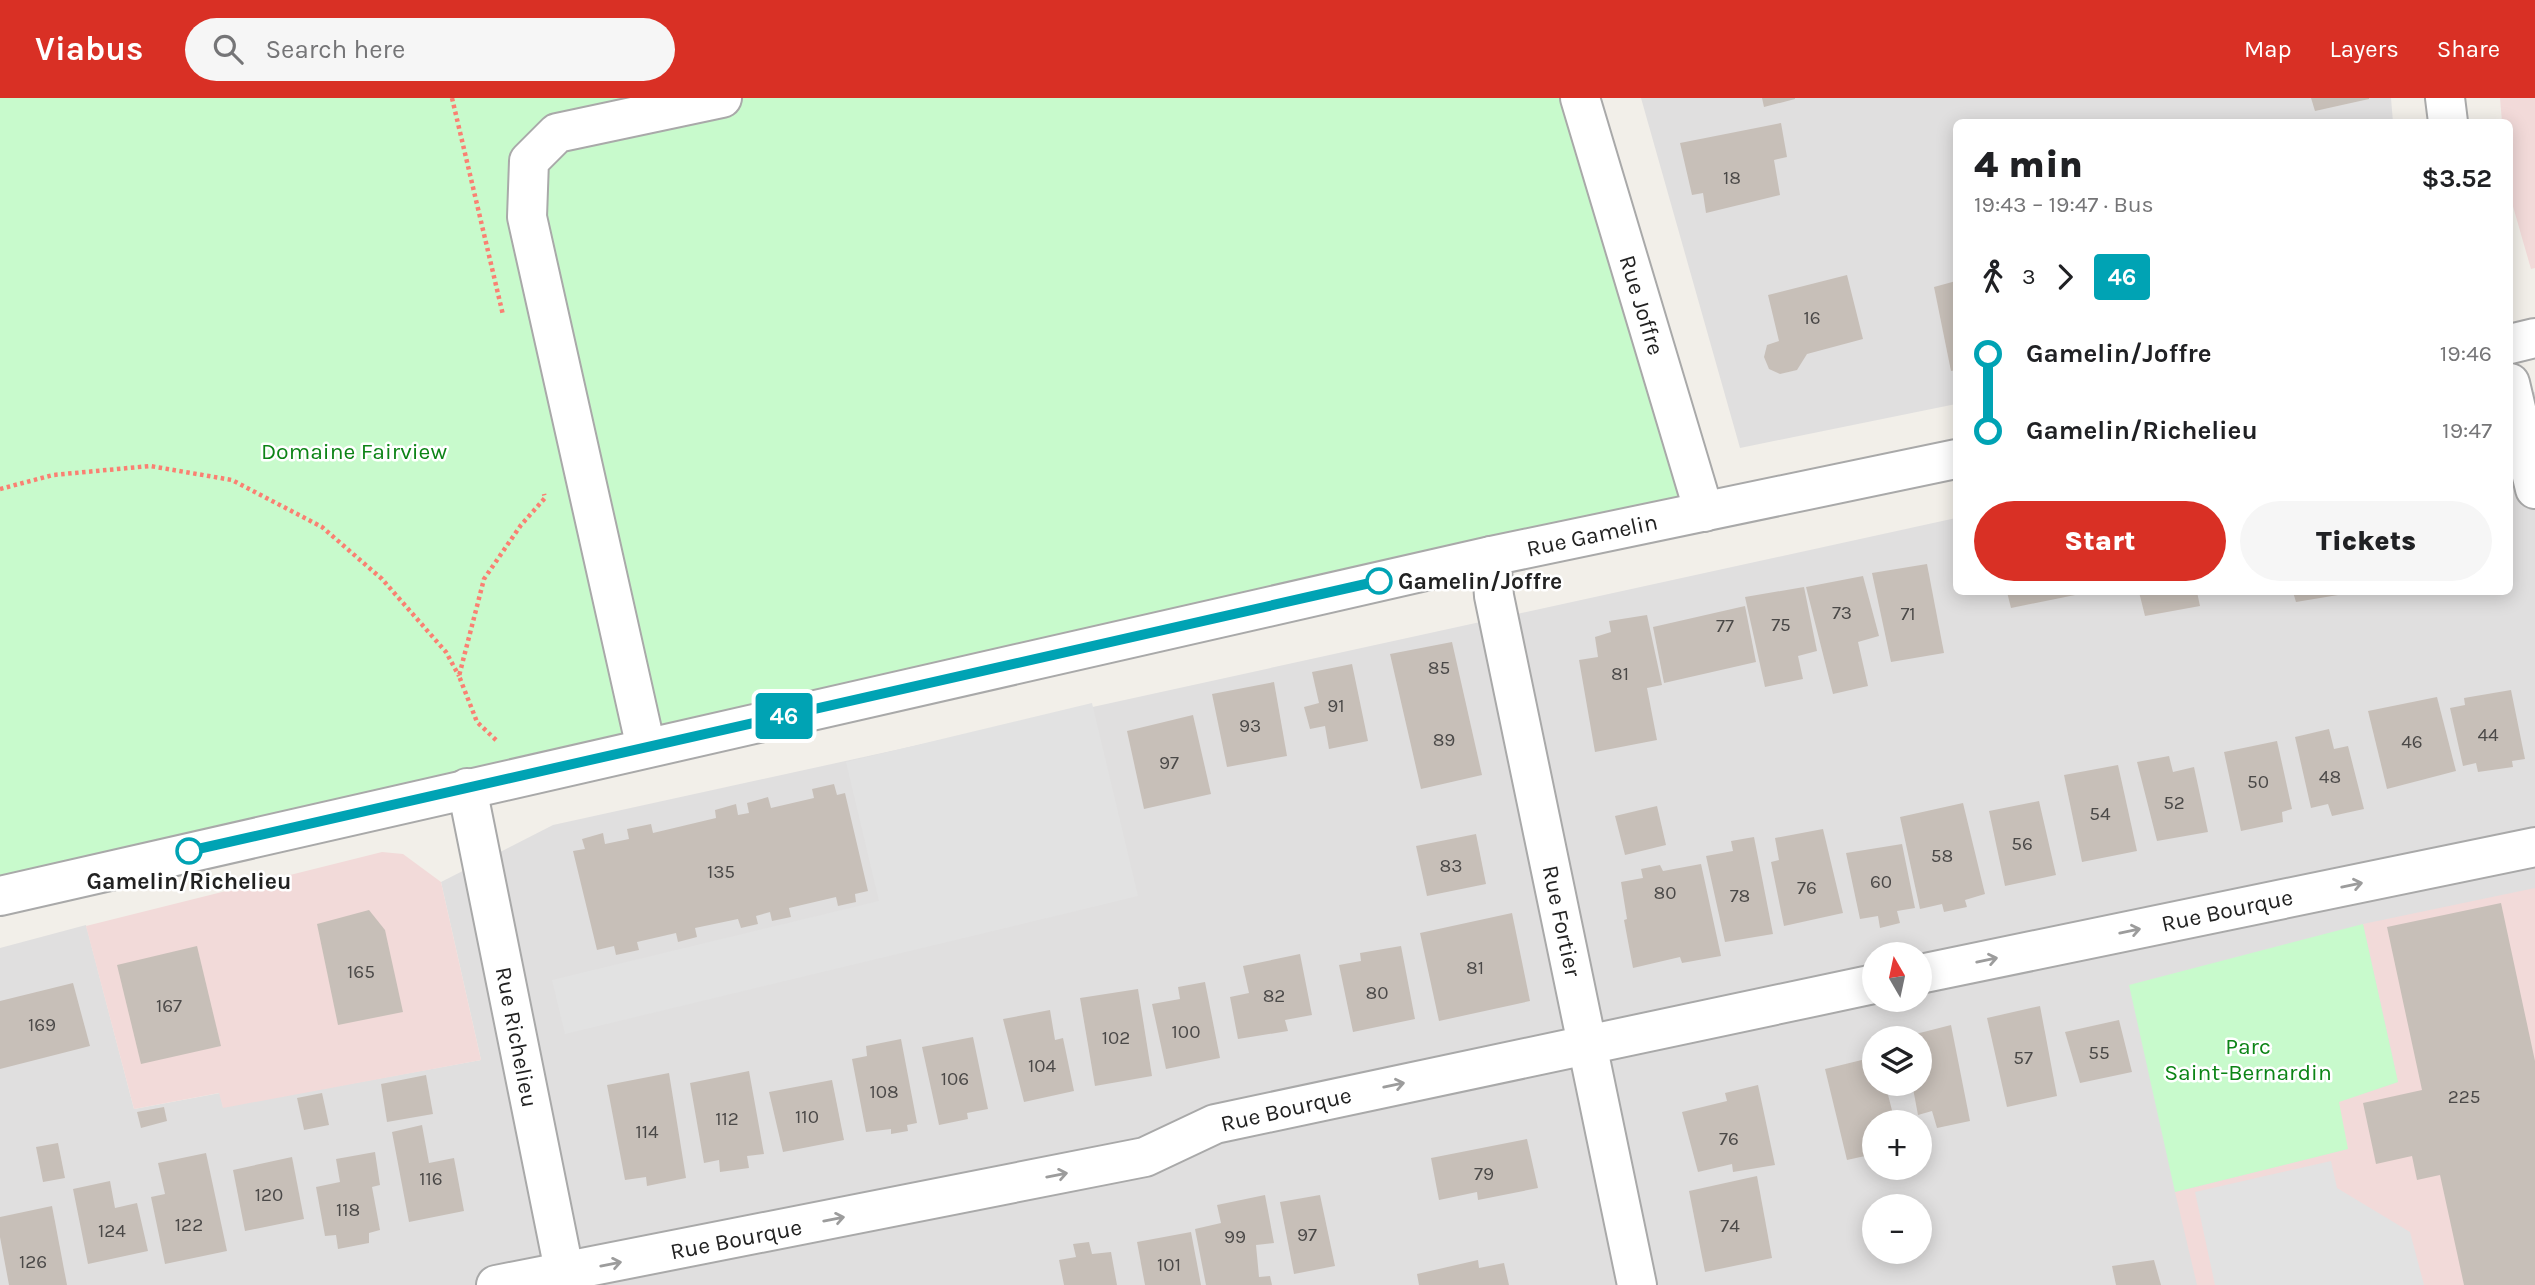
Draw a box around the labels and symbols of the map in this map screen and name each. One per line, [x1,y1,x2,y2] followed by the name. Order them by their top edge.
[1723,167,1741,189] house number: 18
[1614,252,1669,358] street label: Rue Joffre
[1803,307,1821,329] house number: 16
[261,438,447,465] park label: Domaine Fairview
[1524,508,1660,563] street label: Rue Gamelin
[1366,568,1392,594] marker: Gamelin/Joffre
[1398,568,1562,595] place label: Gamelin/Joffre
[1832,602,1852,624] house number: 73
[1900,603,1916,625] house number: 71
[1771,614,1791,636] house number: 75
[1716,615,1734,637] house number: 77
[1428,657,1450,679] house number: 85
[1611,663,1629,685] house number: 81
[752,693,816,739] line badge: 46
[1327,695,1345,717] house number: 91
[1239,715,1261,737] house number: 93
[2477,724,2499,746] house number: 44
[1433,729,1455,751] house number: 89
[2401,731,2423,753] house number: 46
[1159,752,1179,774] house number: 97
[2319,766,2341,788] house number: 48
[2247,771,2269,793] house number: 50
[2163,792,2185,814] house number: 52
[2089,803,2111,825] house number: 54
[2011,833,2033,855] house number: 56
[176,838,202,864] marker: Gamelin/Richelieu
[1931,845,1953,867] house number: 58
[1440,855,1462,877] house number: 83
[707,861,735,883] house number: 135
[1537,863,1587,980] street label: Rue Fortier
[87,868,291,895] place label: Gamelin/Richelieu
[1870,871,1892,893] house number: 60
[1797,877,1817,899] house number: 76
[2340,877,2363,891] one-way arrow
[1654,882,1676,904] house number: 80
[2159,883,2295,938] street label: Rue Bourque
[1730,885,1750,907] house number: 78
[2118,923,2141,937] one-way arrow
[1862,942,1932,1012] north arrow
[1975,953,1998,967] one-way arrow
[1466,957,1484,979] house number: 81
[347,961,375,983] house number: 165
[490,964,543,1110] street label: Rue Richelieu
[1366,982,1388,1004] house number: 80
[1263,985,1285,1007] house number: 82
[156,995,182,1017] house number: 167
[28,1014,56,1036] house number: 169
[1172,1021,1200,1043] house number: 100
[1102,1027,1130,1049] house number: 102
[2164,1033,2332,1086] park label: Parc Saint-Bernardin
[2088,1042,2110,1064] house number: 55
[2013,1047,2033,1069] house number: 57
[1028,1055,1056,1077] house number: 104
[941,1068,969,1090] house number: 106
[1382,1078,1405,1092] one-way arrow
[869,1081,899,1103] house number: 108
[1218,1081,1354,1138] street label: Rue Bourque
[2448,1086,2480,1108] house number: 225
[795,1106,819,1128] house number: 110
[715,1108,739,1130] house number: 112
[635,1121,659,1143] house number: 114
[1719,1128,1739,1150] house number: 76
[1474,1163,1494,1185] house number: 79
[1045,1167,1068,1181] one-way arrow
[419,1168,443,1190] house number: 116
[255,1184,283,1206] house number: 120
[336,1199,360,1221] house number: 118
[822,1212,845,1226] one-way arrow
[668,1213,804,1265] street label: Rue Bourque
[175,1214,203,1236] house number: 122
[1720,1215,1740,1237] house number: 74
[98,1220,126,1242] house number: 124
[1297,1224,1317,1246] house number: 97
[1224,1226,1246,1248] house number: 99
[19,1251,47,1273] house number: 126
[1157,1254,1181,1276] house number: 101
[599,1256,622,1270] one-way arrow

